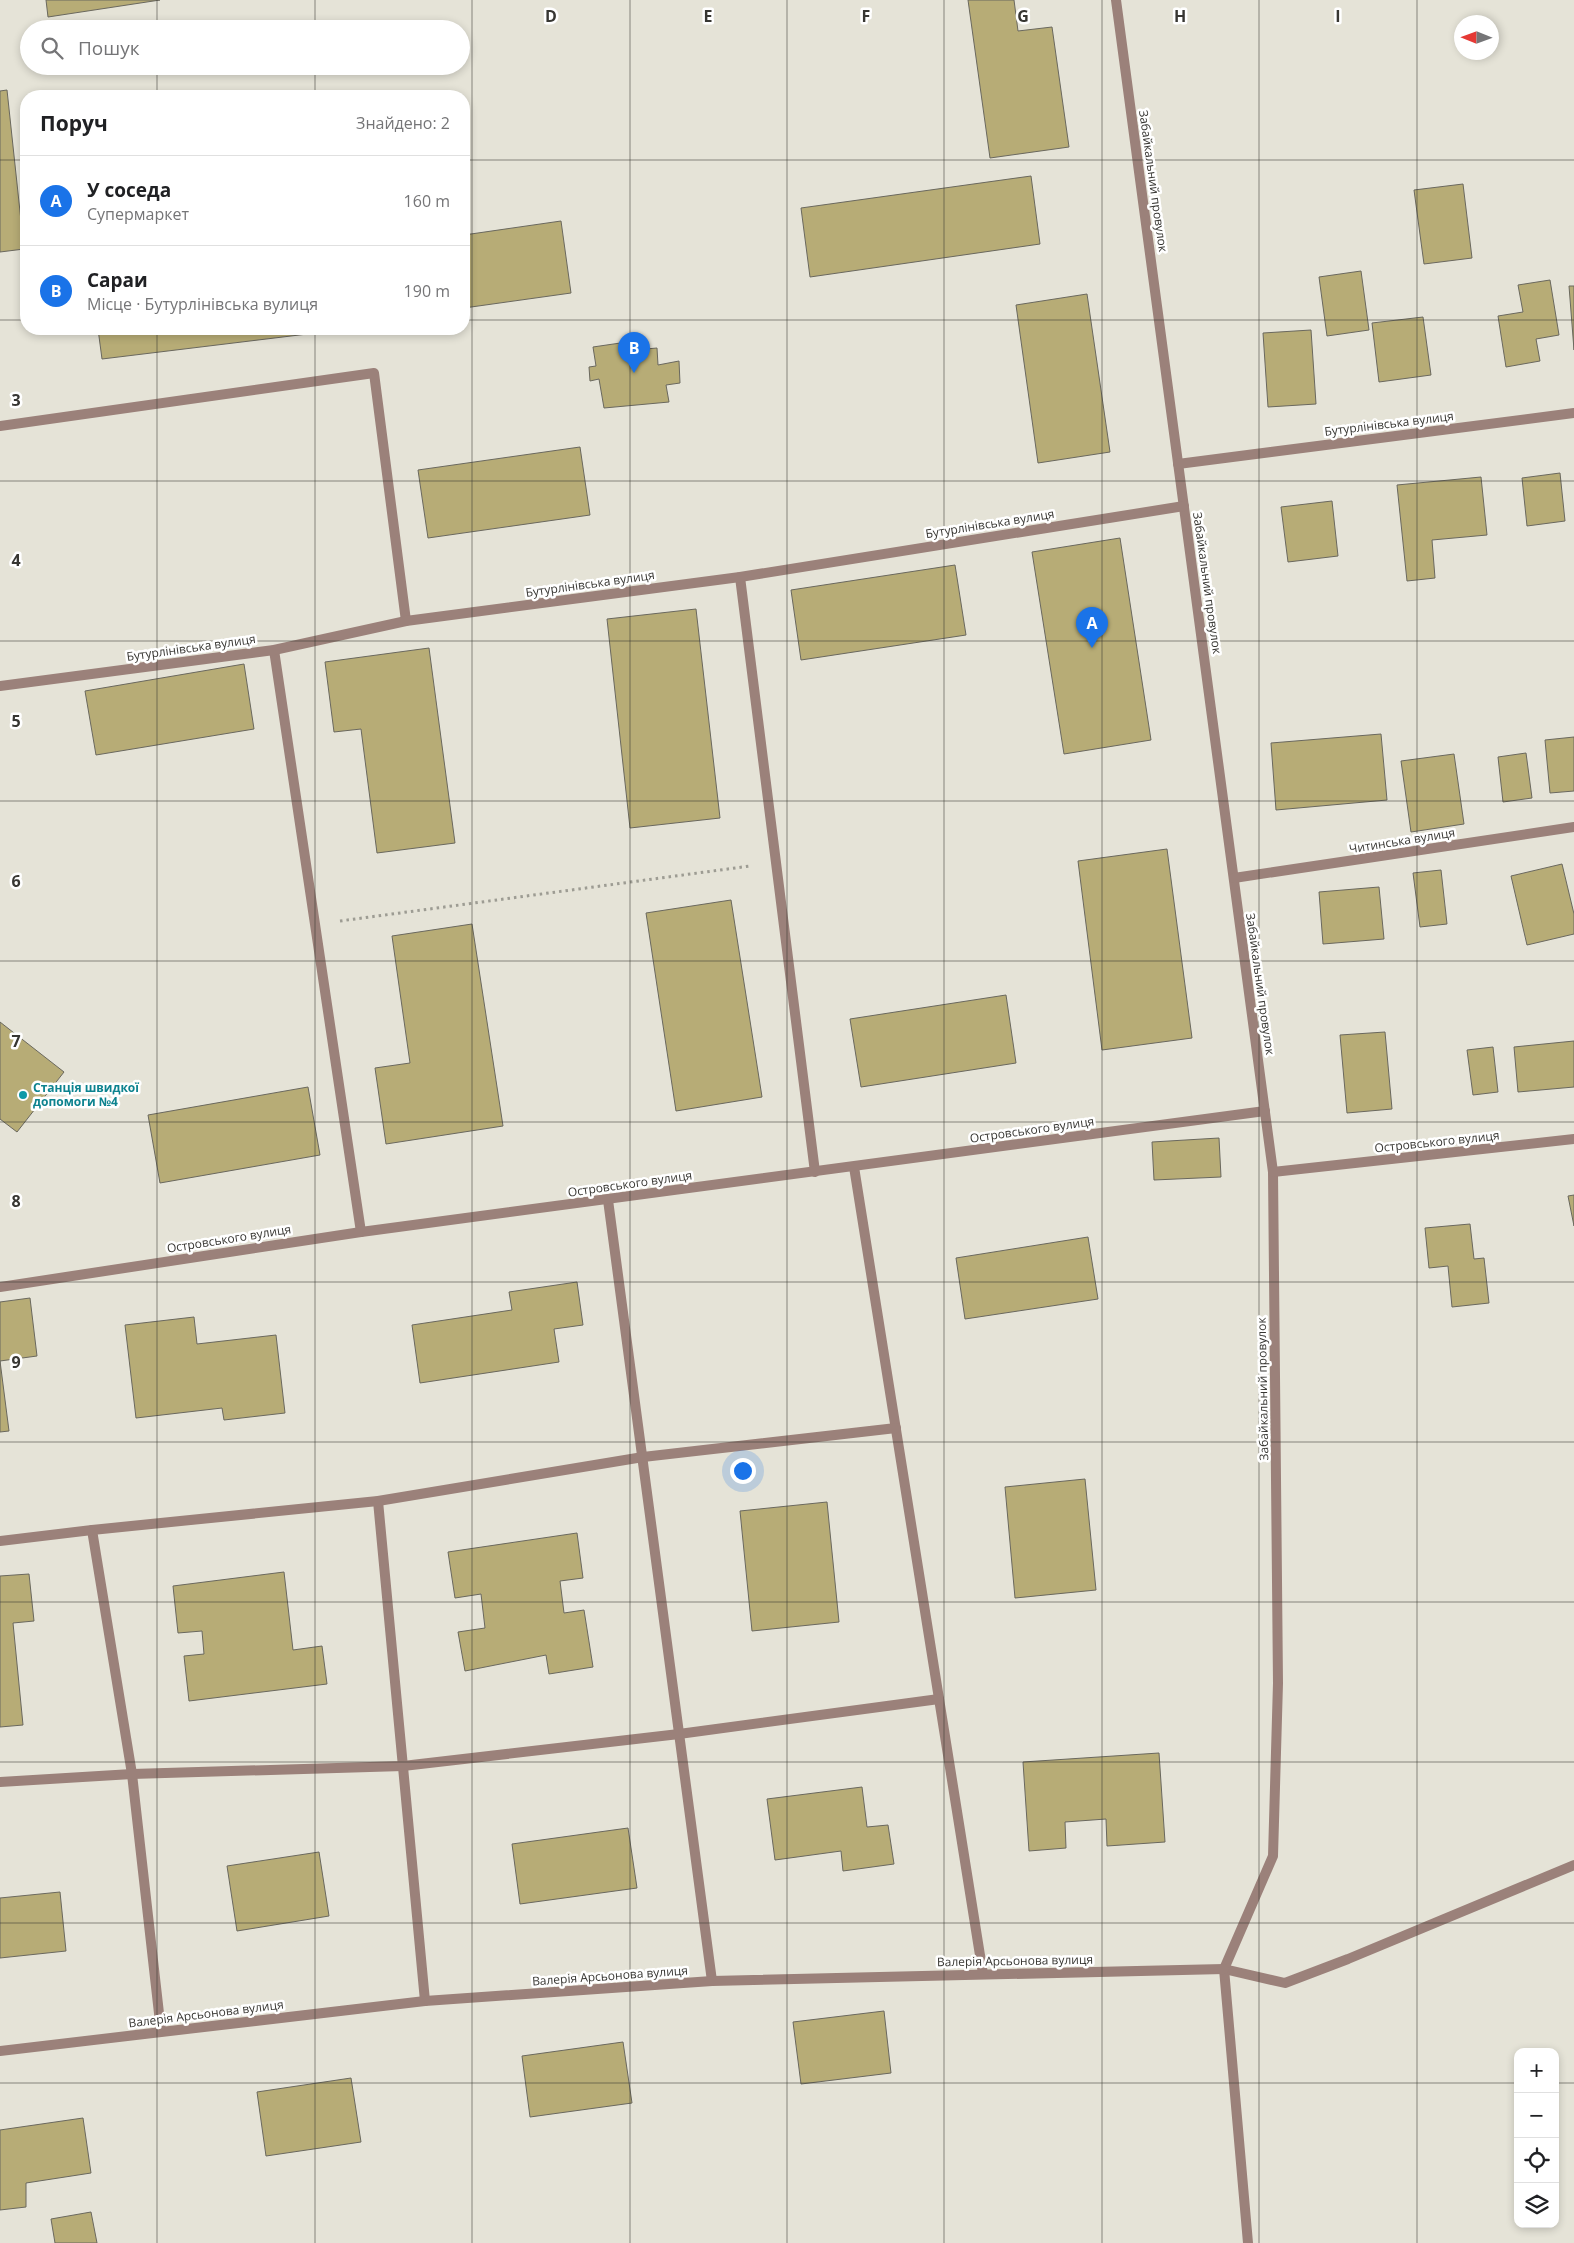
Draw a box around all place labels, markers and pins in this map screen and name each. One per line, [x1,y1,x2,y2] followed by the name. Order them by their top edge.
[618,332,650,373] pin: B
[1076,607,1108,648] pin: A
[33,1079,139,1110] place label: Станція швидкої допомоги №4
[17,1089,29,1101] marker: Станція швидкої допомоги №4

